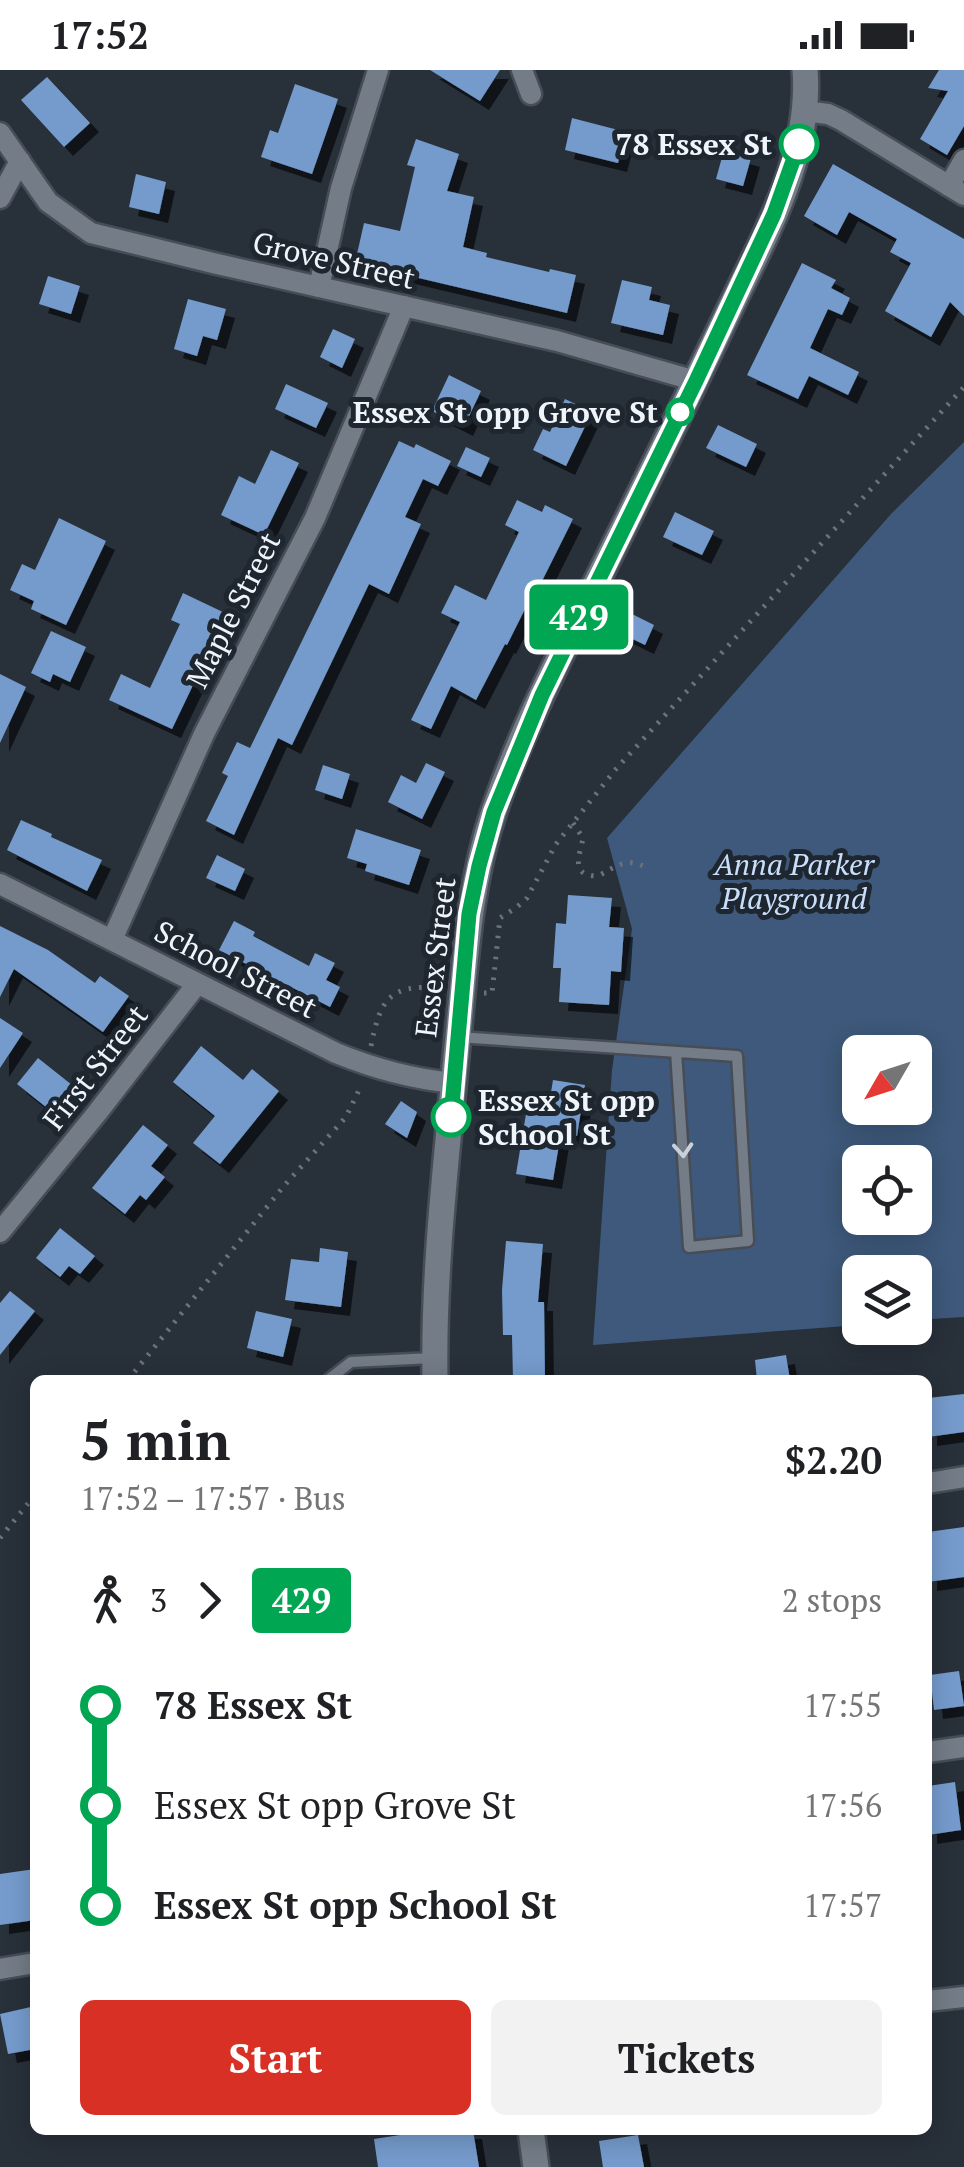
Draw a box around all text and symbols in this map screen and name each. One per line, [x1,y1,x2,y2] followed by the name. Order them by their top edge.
[50,10,149,60] text: 17:52
[616,124,772,164] place label: 78 Essex St
[780,125,818,163] marker: 78 Essex St
[249,222,419,298] street label: Grove Street
[353,392,658,432] place label: Essex St opp Grove St
[667,399,693,425] marker: Essex St opp Grove St
[177,525,289,695] street label: Maple Street
[522,584,636,650] line badge: 429
[549,594,609,640] text: 429
[712,844,876,918] park label: Anna Parker Playground
[405,875,465,1039] street label: Essex Street
[148,911,324,1027] street label: School Street
[34,996,156,1138] street label: First Street
[842,1035,932,1125] north arrow
[842,1035,932,1345] map controls
[478,1080,655,1154] place label: Essex St opp School St
[432,1098,470,1136] marker: Essex St opp School St
[671,1142,693,1158] one-way arrow
[842,1145,932,1235] button: locate
[842,1255,932,1345] button: layers
[80,1403,230,1476] text: 5 min
[785,1435,882,1485] text: $2.20
[80,1477,346,1519] text: 17:52 – 17:57 · Bus
[80,1573,135,1628] icon: walk
[182,1573,237,1628] icon: forward
[272,1577,331,1623] text: 429
[150,1579,167,1621] text: 3
[782,1579,882,1621] text: 2 stops
[154,1680,352,1730] text: 78 Essex St
[803,1684,882,1726] text: 17:55
[154,1780,516,1830] text: Essex St opp Grove St
[803,1784,882,1826] text: 17:56
[154,1880,557,1930] text: Essex St opp School St
[803,1884,882,1926] text: 17:57
[80,2000,471,2115] button: Start
[491,2000,882,2115] button: Tickets

